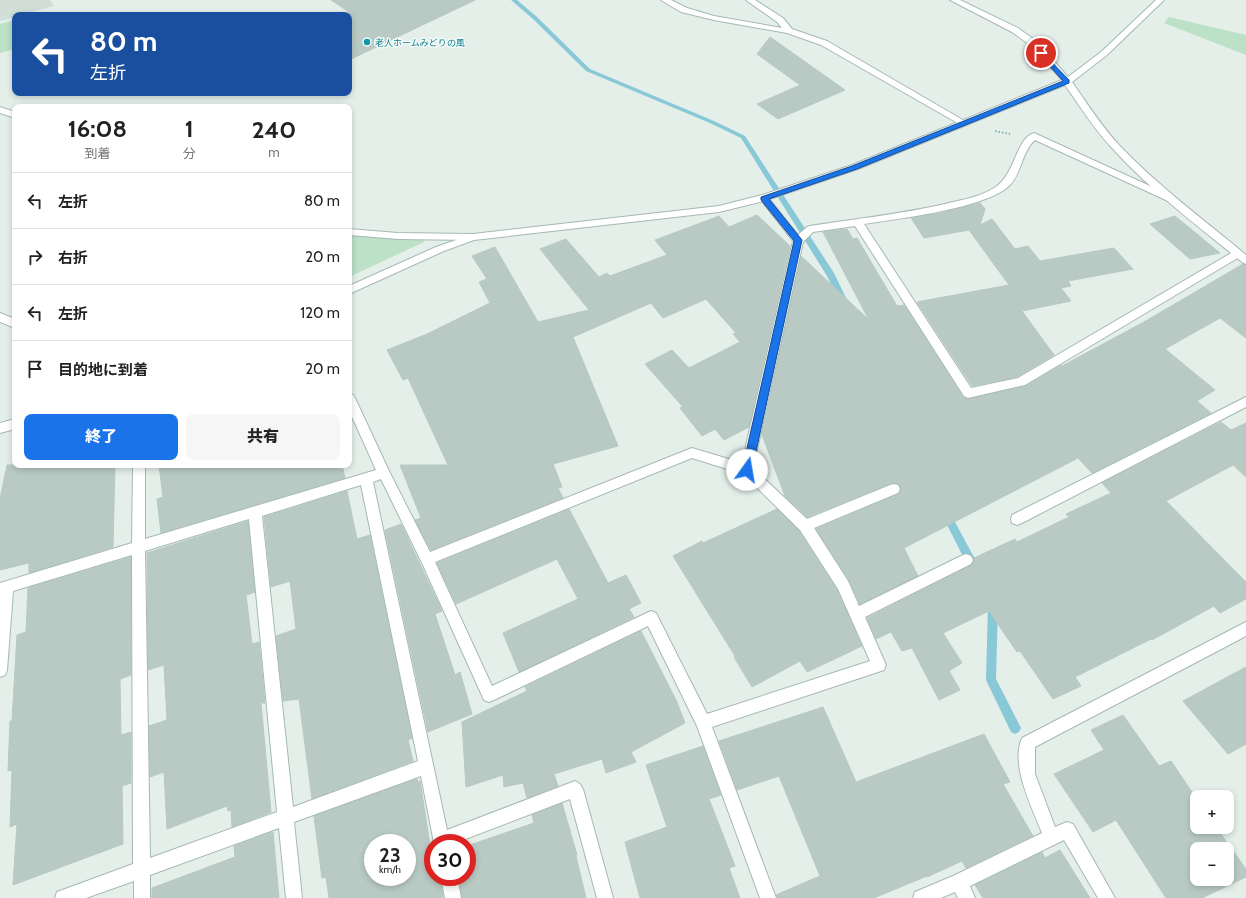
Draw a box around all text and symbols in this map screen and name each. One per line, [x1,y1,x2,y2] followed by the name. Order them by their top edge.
[90,24,157,58] text: 80 m
[24,28,76,80] icon: left
[1024,36,1058,70] pin
[362,37,372,47] marker: 老人ホームみどりの風
[375,37,465,48] place label: 老人ホームみどりの風
[1030,42,1052,64] icon: arrive
[90,62,126,84] text: 左折
[68,114,127,143] text: 16:08
[185,114,194,143] text: 1
[252,115,296,144] text: 240
[268,144,280,160] text: m
[84,145,110,161] text: 到着
[183,145,196,161] text: 分
[24,190,46,212] icon: left
[304,192,340,210] text: 80 m
[58,193,88,211] text: 左折
[24,246,46,268] icon: right
[305,248,340,266] text: 20 m
[58,249,88,267] text: 右折
[24,302,46,324] icon: left
[300,304,340,322] text: 120 m
[58,305,88,323] text: 左折
[24,358,46,380] icon: arrive
[305,360,340,378] text: 20 m
[58,361,148,379] text: 目的地に到着
[24,414,178,460] button: 終了
[186,414,340,460] button: 共有
[726,449,768,491] position arrow
[1190,790,1234,886] map controls
[1190,790,1234,834] button: +
[424,834,476,886] speed limit sign: 30
[1190,842,1234,886] button: −
[379,843,401,867] text: 23
[379,863,401,876] text: km/h

